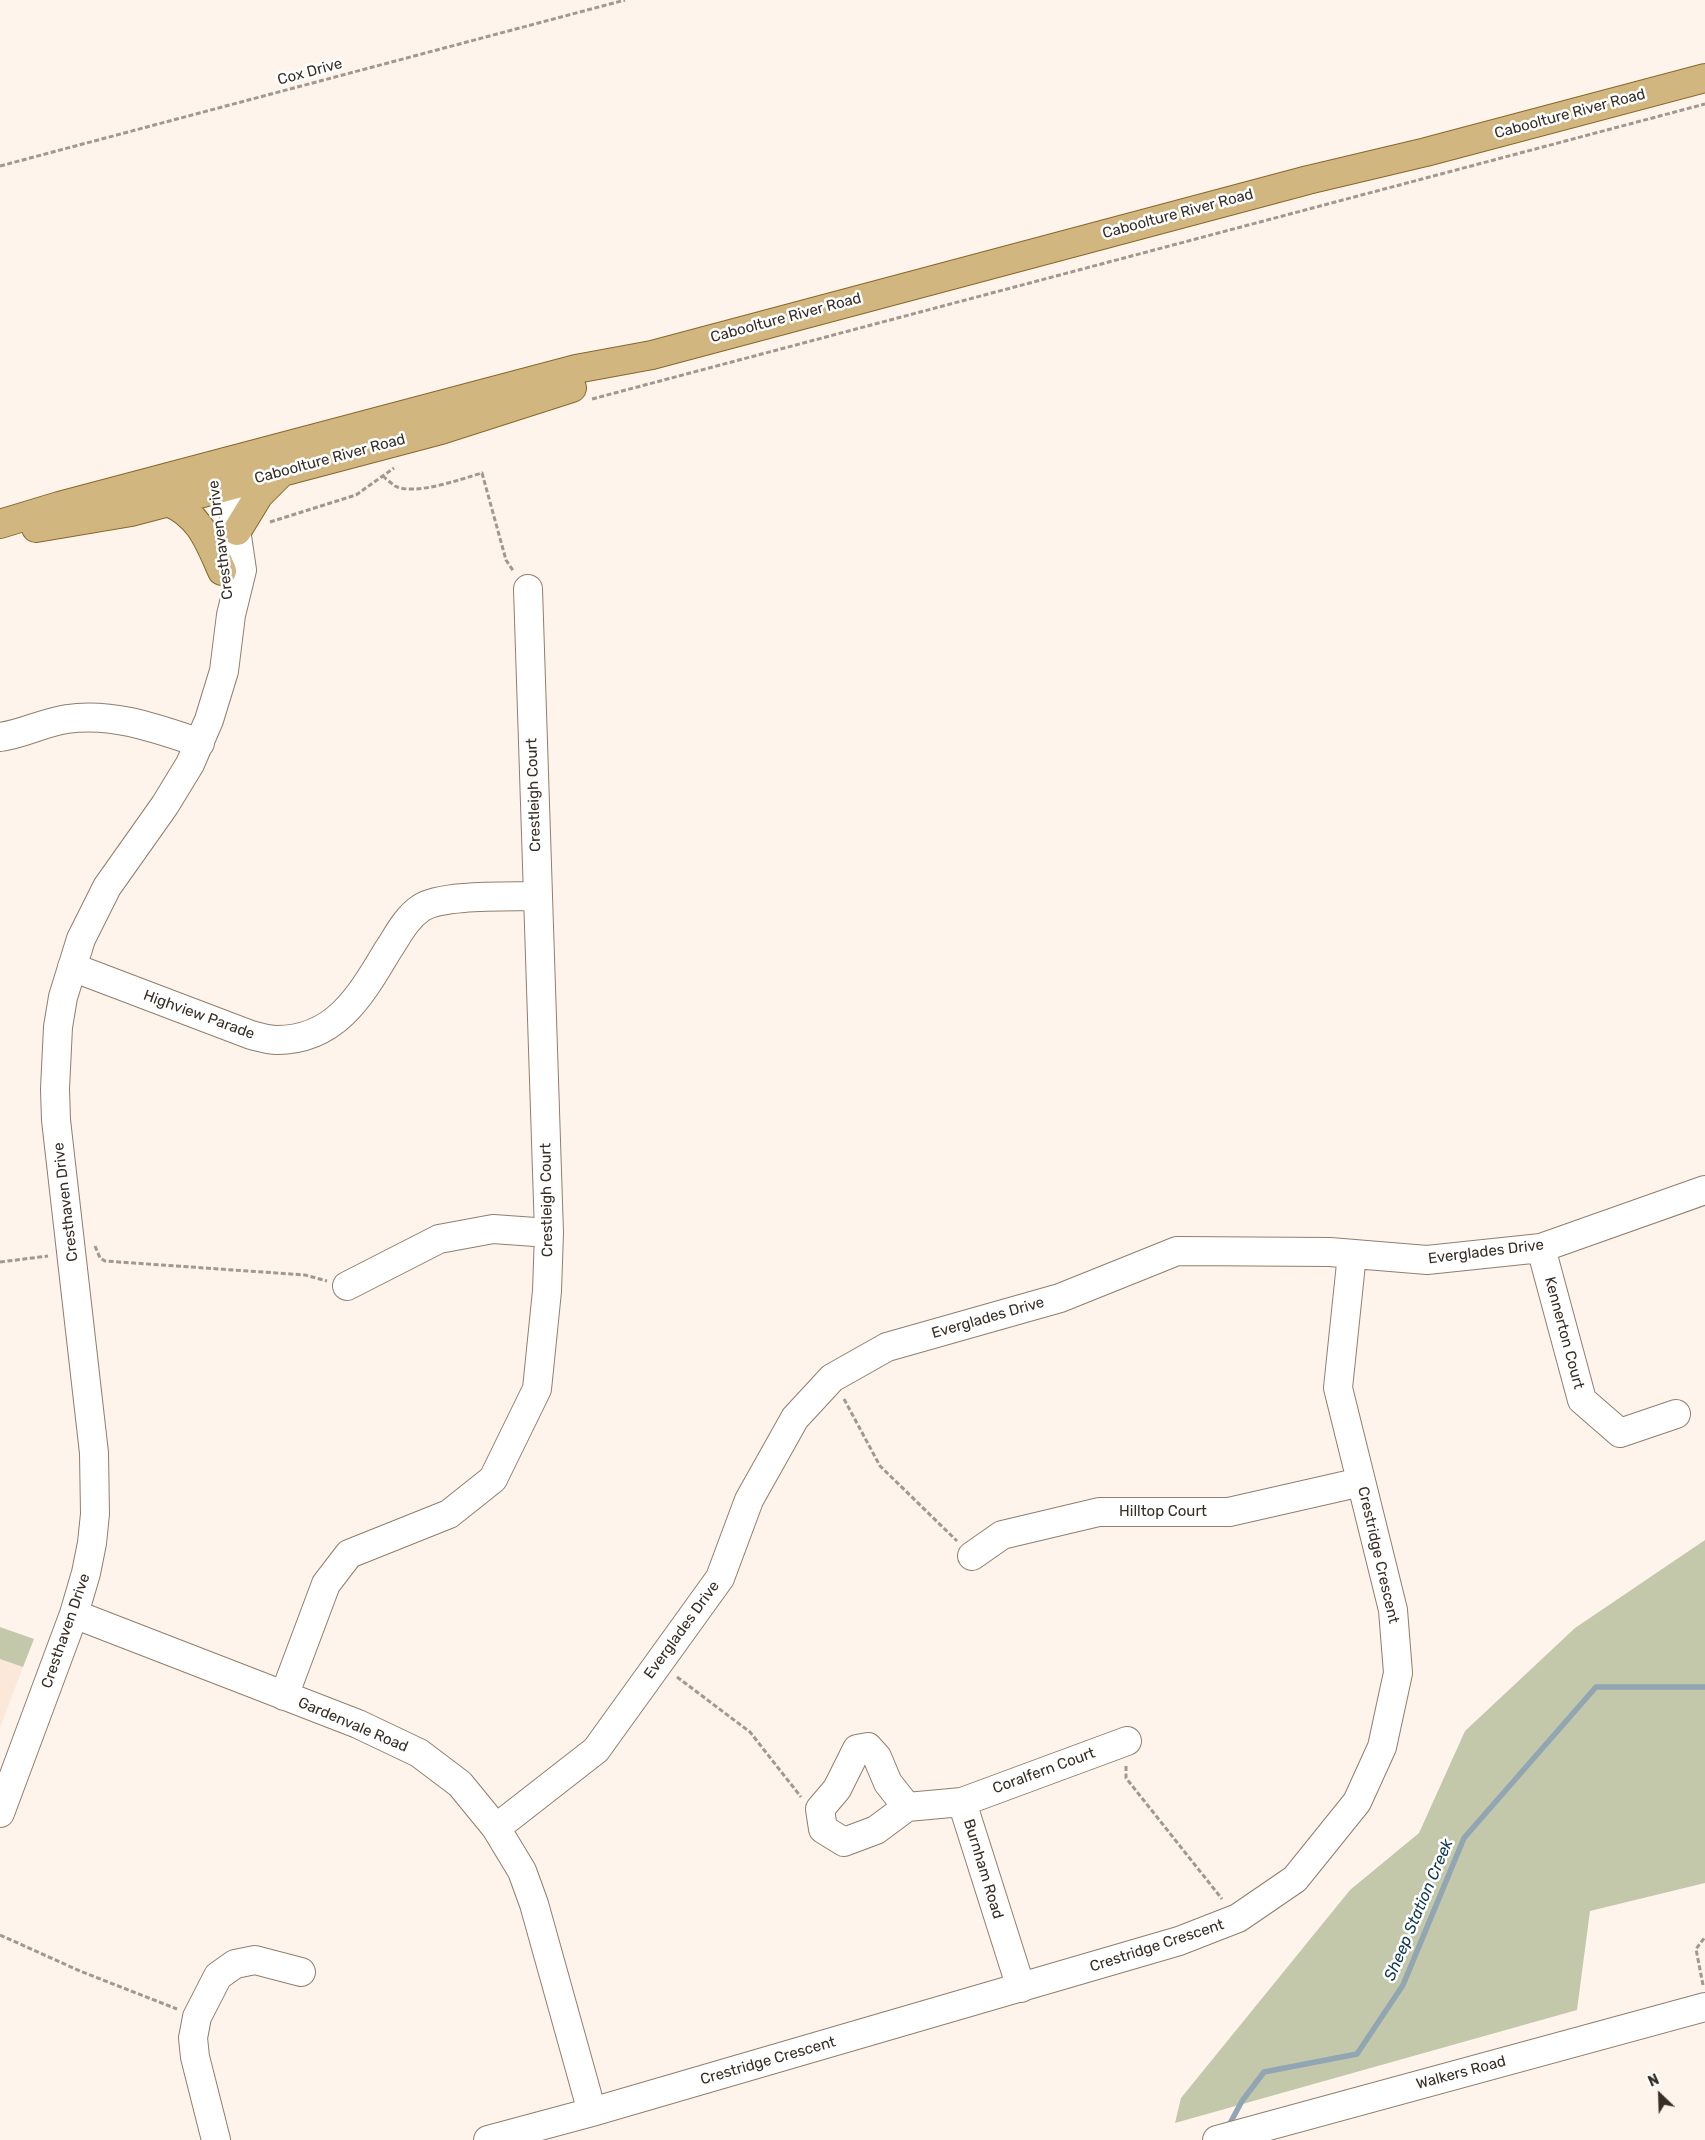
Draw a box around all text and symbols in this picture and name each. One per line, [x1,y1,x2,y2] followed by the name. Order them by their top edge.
[276,55,344,89] street label: Cox Drive
[1493,85,1647,143] street label: Caboolture River Road
[1101,185,1255,243] street label: Caboolture River Road
[709,289,863,347] street label: Caboolture River Road
[253,430,407,488] street label: Caboolture River Road
[205,479,237,601] street label: Cresthaven Drive
[523,738,545,852] street label: Crestleigh Court
[141,987,257,1043] street label: Highview Parade
[50,1141,82,1263] street label: Cresthaven Drive
[537,1143,557,1257] street label: Crestleigh Court
[1427,1236,1545,1268] street label: Everglades Drive
[1540,1275,1588,1391] street label: Kennerton Court
[930,1293,1046,1343] street label: Everglades Drive
[1354,1485,1402,1625] street label: Crestridge Crescent
[1119,1503,1207,1521] street label: Hilltop Court
[38,1571,94,1691] street label: Cresthaven Drive
[640,1578,724,1682] street label: Everglades Drive
[295,1694,411,1756] street label: Gardenvale Road
[990,1744,1098,1798] street label: Coralfern Court
[959,1817,1007,1921] street label: Burnham Road
[1380,1836,1458,1984] water label: Sheep Station Creek
[1088,1916,1226,1976] street label: Crestridge Crescent
[698,2033,838,2089] street label: Crestridge Crescent
[1414,2052,1508,2094] street label: Walkers Road
[1635,2070,1685,2120] north arrow
[1646,2071,1662,2091] text: N

